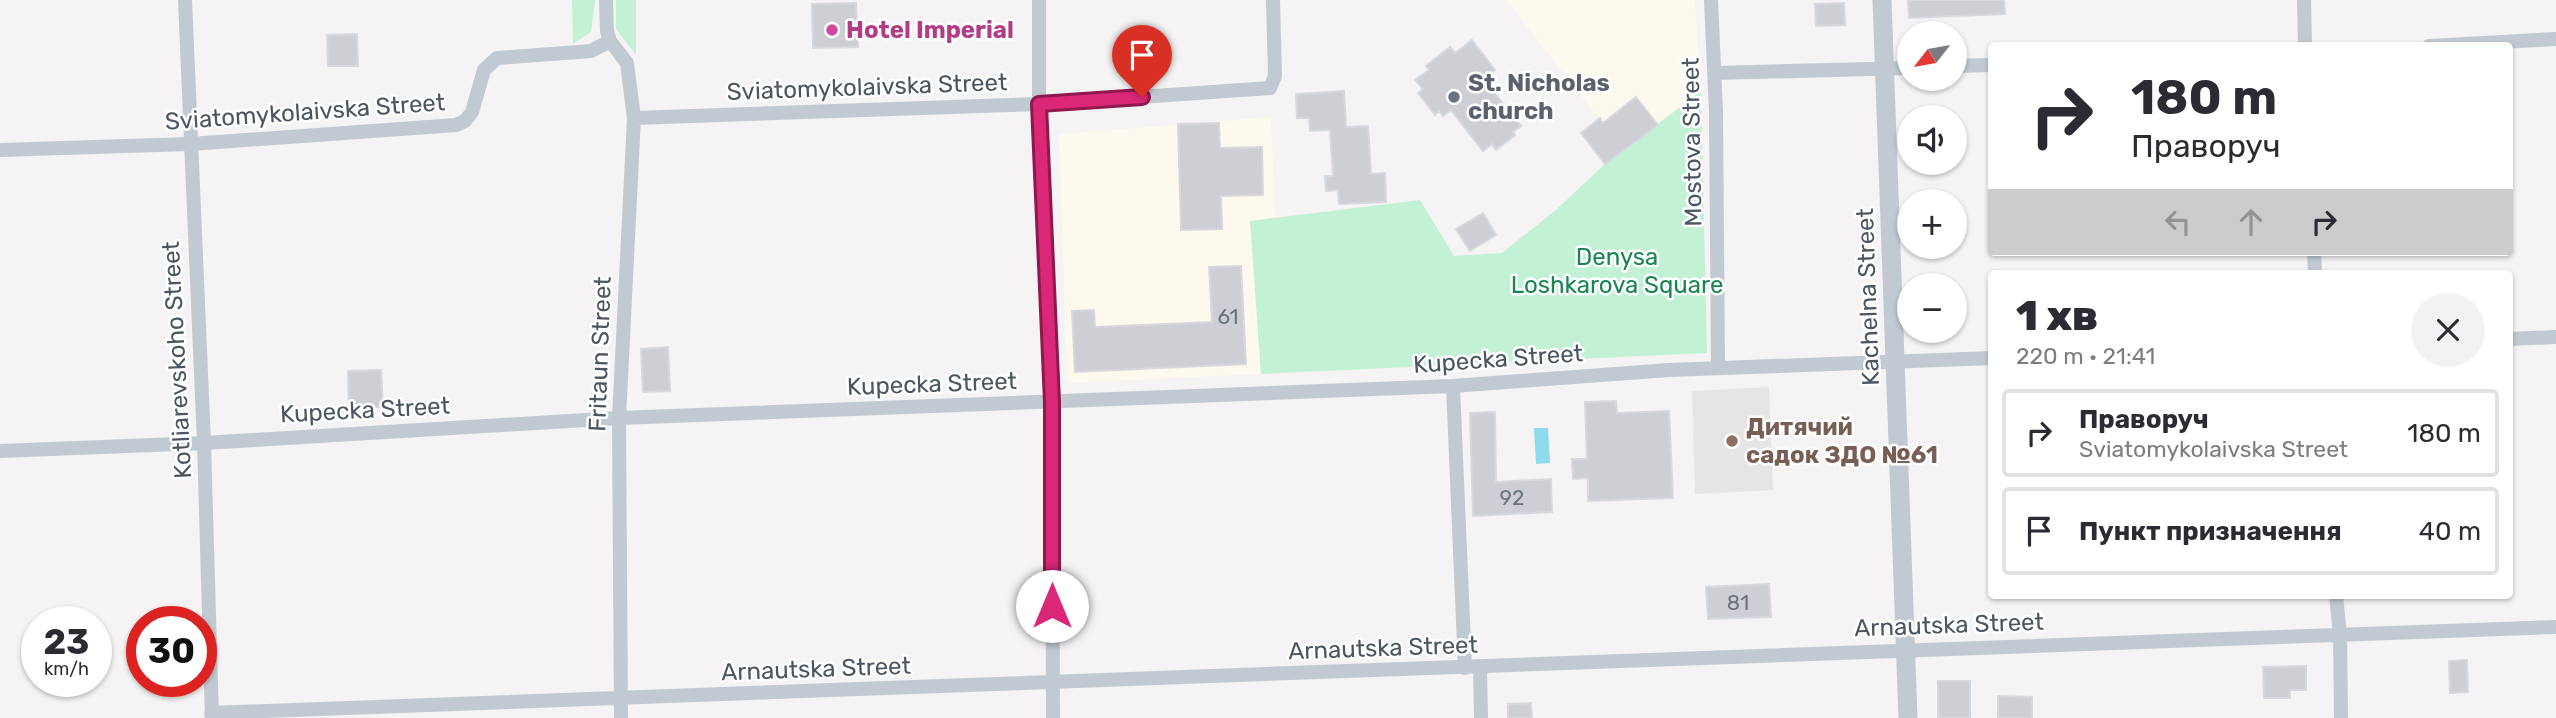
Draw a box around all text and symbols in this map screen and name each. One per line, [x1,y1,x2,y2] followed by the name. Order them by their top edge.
[846,16,1014,44] place label: Hotel Imperial
[1897,21,1967,91] north arrow
[1897,21,1967,343] map controls
[824,22,840,38] marker: Hotel Imperial
[1112,25,1172,97] pin
[1123,36,1161,74] icon: arrive
[1677,57,1707,227] street label: Mostova Street
[726,68,1008,106] street label: Sviatomykolaivska Street
[2131,68,2277,126] text: 180 m
[1468,69,1610,125] place label: St. Nicholas church
[2016,70,2107,161] icon: right
[164,88,446,136] street label: Sviatomykolaivska Street
[1446,89,1462,105] marker: St. Nicholas church
[1897,105,1967,175] button: sound
[2131,127,2280,165] text: Праворуч
[1897,189,1967,259] button: +
[2159,203,2197,241] icon: left
[2232,203,2270,241] icon: ahead
[2305,203,2343,241] icon: right
[1851,208,1885,386] street label: Kachelna Street
[157,240,197,480] street label: Kotliarevskoho Street
[1511,243,1723,299] park label: Denysa Loshkarova Square
[1897,273,1967,343] button: −
[583,276,617,432] street label: Fritaun Street
[2016,291,2098,341] text: 1 хв
[2411,293,2485,367] button: close
[1217,304,1239,329] house number: 61
[1412,339,1584,379] street label: Kupecka Street
[2016,342,2155,370] text: 220 m · 21:41
[847,367,1017,401] street label: Kupecka Street
[279,392,451,428] street label: Kupecka Street
[2079,404,2209,435] text: Праворуч
[1746,413,1938,469] place label: Дитячий садок ЗДО №61
[2020,414,2058,452] icon: right
[2407,418,2481,449] text: 180 m
[1724,433,1740,449] marker: Дитячий садок ЗДО №61
[2079,435,2348,463] text: Sviatomykolaivska Street
[1500,485,1524,510] house number: 92
[2020,512,2058,550] icon: arrive
[2079,516,2342,547] text: Пункт призначення
[2419,516,2481,547] text: 40 m
[1015,569,1089,643] position arrow
[1727,590,1749,615] house number: 81
[126,606,217,697] speed limit sign: 30
[1854,608,2044,642] street label: Arnautska Street
[44,621,89,663] text: 23
[1288,631,1478,665] street label: Arnautska Street
[721,652,911,686] street label: Arnautska Street
[44,658,89,680] text: km/h

